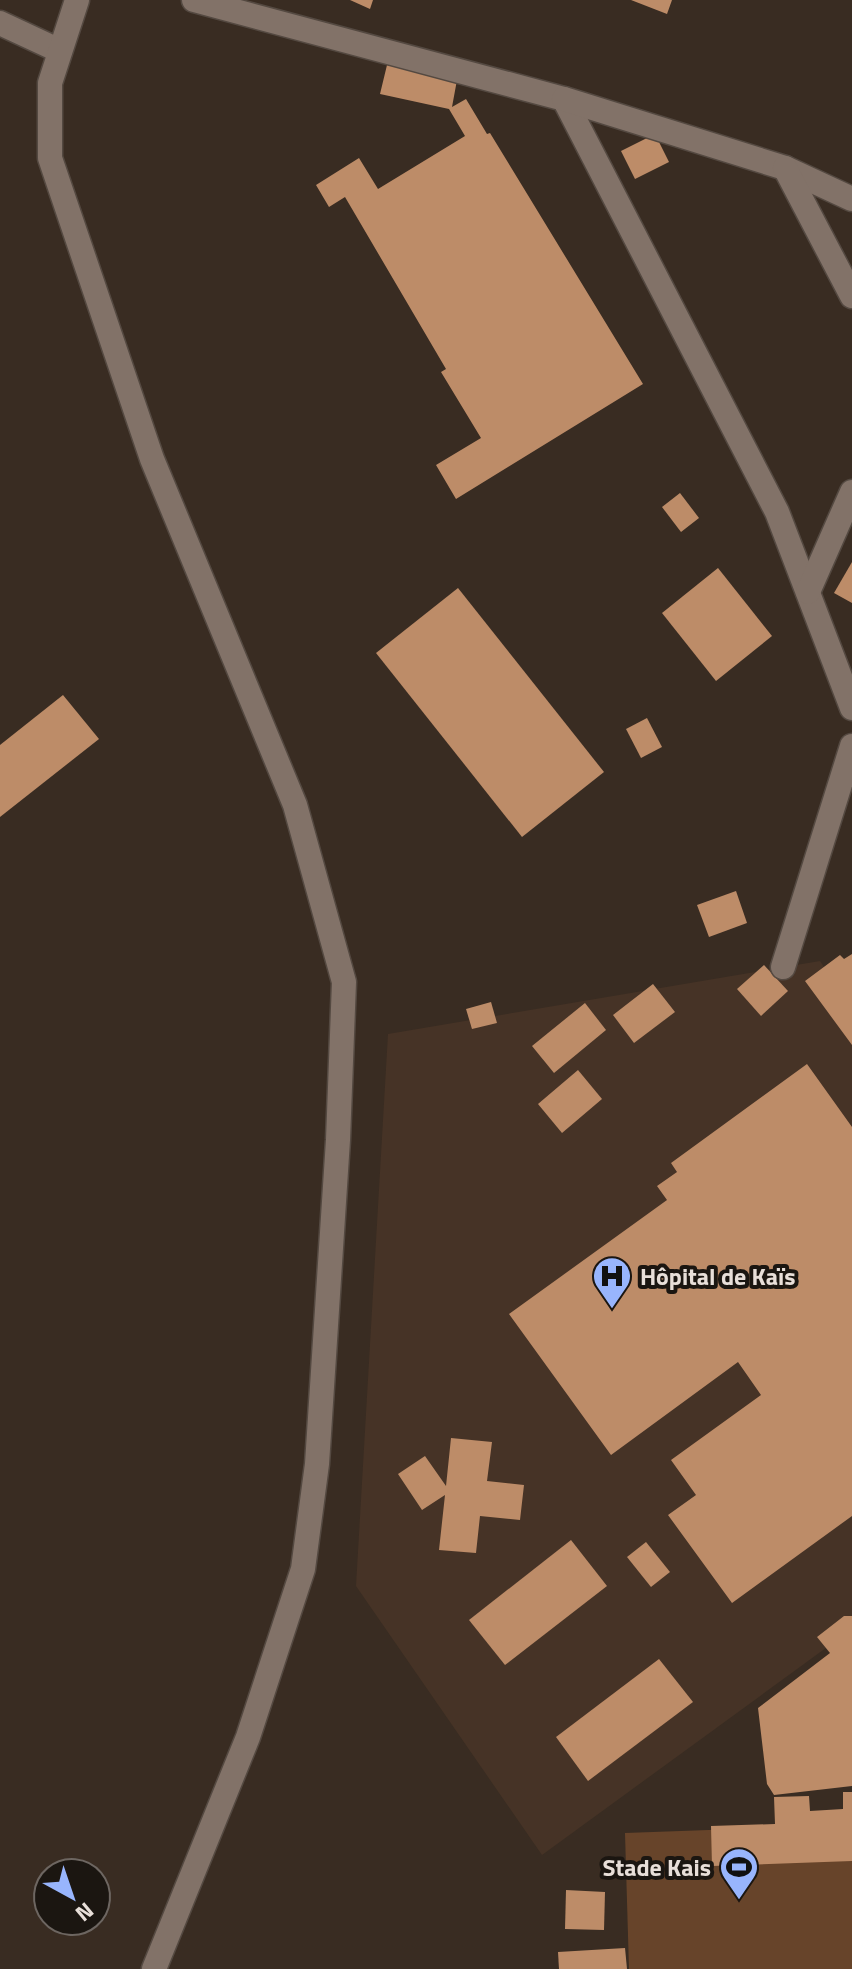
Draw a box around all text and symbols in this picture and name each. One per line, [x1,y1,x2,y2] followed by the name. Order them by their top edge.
[591,1255,633,1310] hospital icon: Hôpital de Kaïs
[640,1258,795,1294] place label: Hôpital de Kaïs
[718,1846,760,1901] sports icon: Stade Kais
[602,1849,711,1885] place label: Stade Kais
[32,1857,112,1937] north arrow
[68,1894,102,1930] text: N

